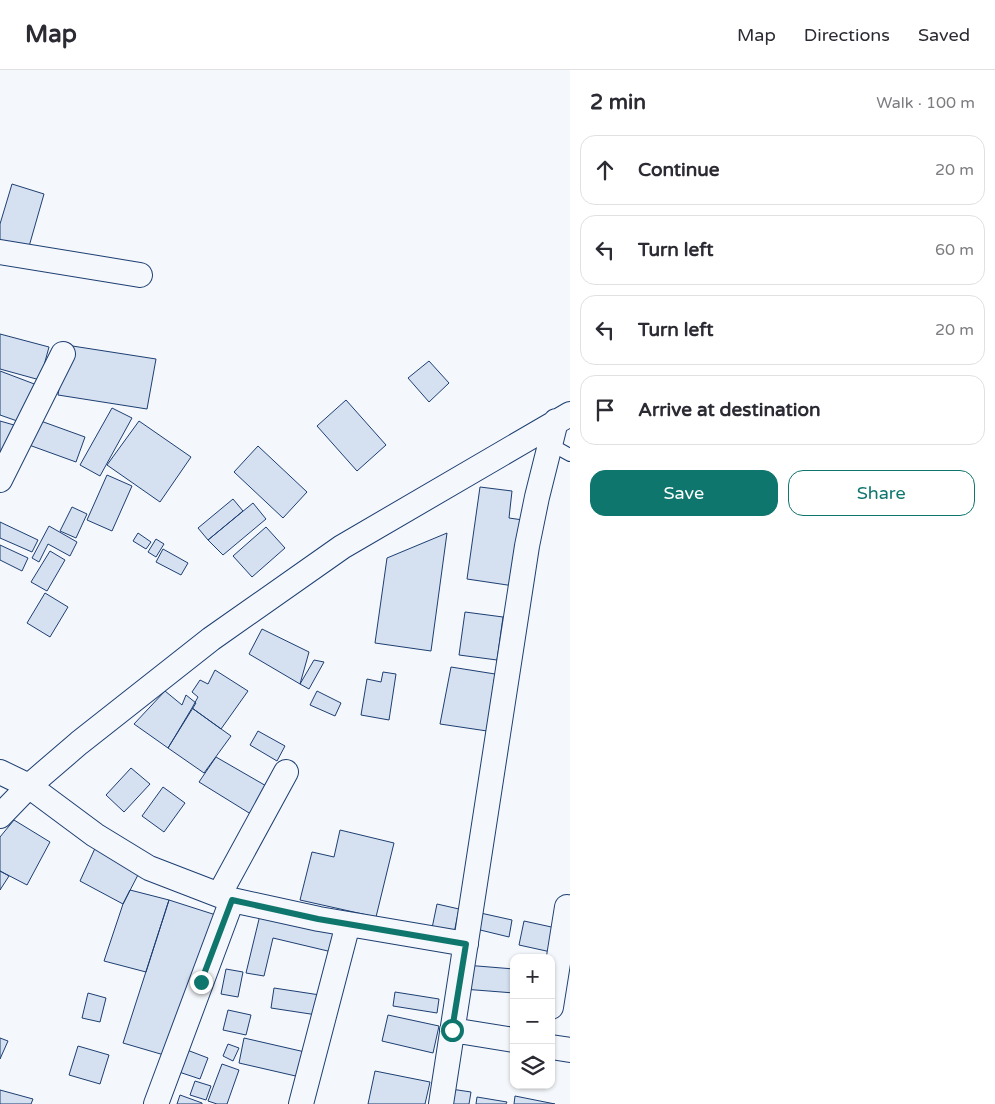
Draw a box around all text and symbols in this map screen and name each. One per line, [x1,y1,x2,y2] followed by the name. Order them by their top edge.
[25,20,77,49] text: Map
[737,24,776,46] text: Map
[804,24,890,46] text: Directions
[918,24,970,46] text: Saved
[590,90,646,115] text: 2 min
[876,93,975,113] text: Walk · 100 m
[591,156,619,184] icon: ahead
[638,159,720,181] text: Continue
[935,160,974,180] text: 20 m
[591,236,619,264] icon: left
[638,239,714,261] text: Turn left
[935,240,974,260] text: 60 m
[591,316,619,344] icon: left
[638,319,714,341] text: Turn left
[935,320,974,340] text: 20 m
[591,396,619,424] icon: arrive
[638,399,821,421] text: Arrive at destination
[590,470,778,516] button: Save
[788,470,975,516] button: Share
[510,954,555,1089] map controls
[510,954,555,999] button: +
[190,971,213,994] route end
[510,999,555,1044] button: −
[441,1019,464,1042] route start
[510,1044,555,1089] button: layers

